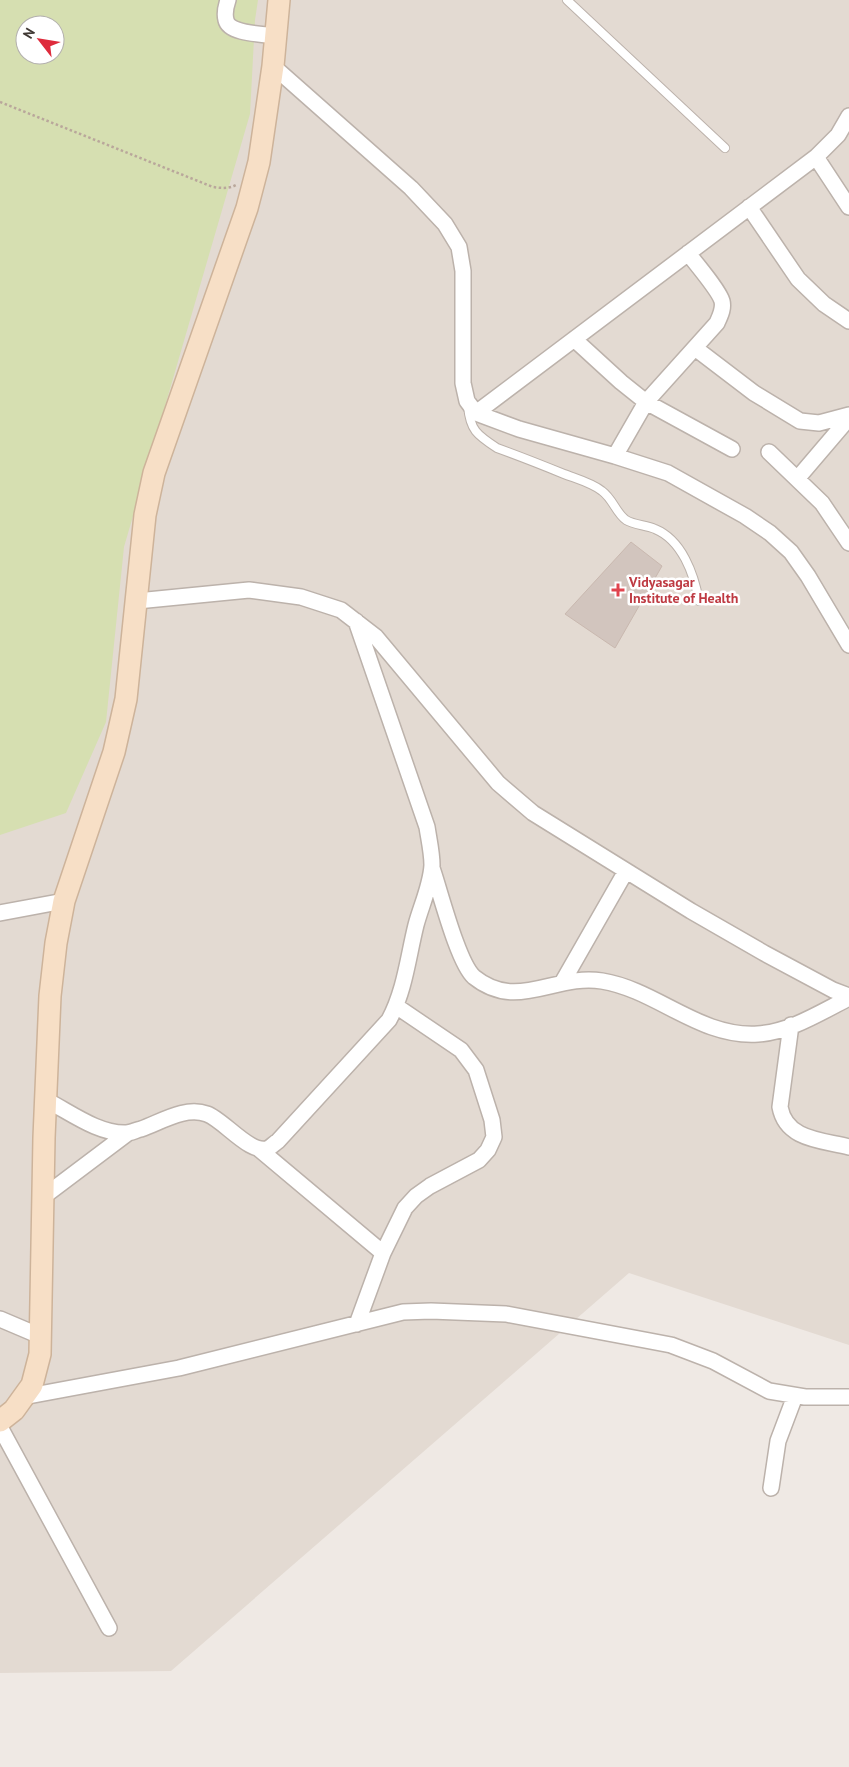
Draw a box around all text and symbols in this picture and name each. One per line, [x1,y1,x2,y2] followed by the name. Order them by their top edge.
[15,15,65,65] north arrow
[19,25,39,42] text: N
[628,573,738,607] place label: Vidyasagar Institute of Health
[611,583,625,597] marker: Vidyasagar Institute of Health

